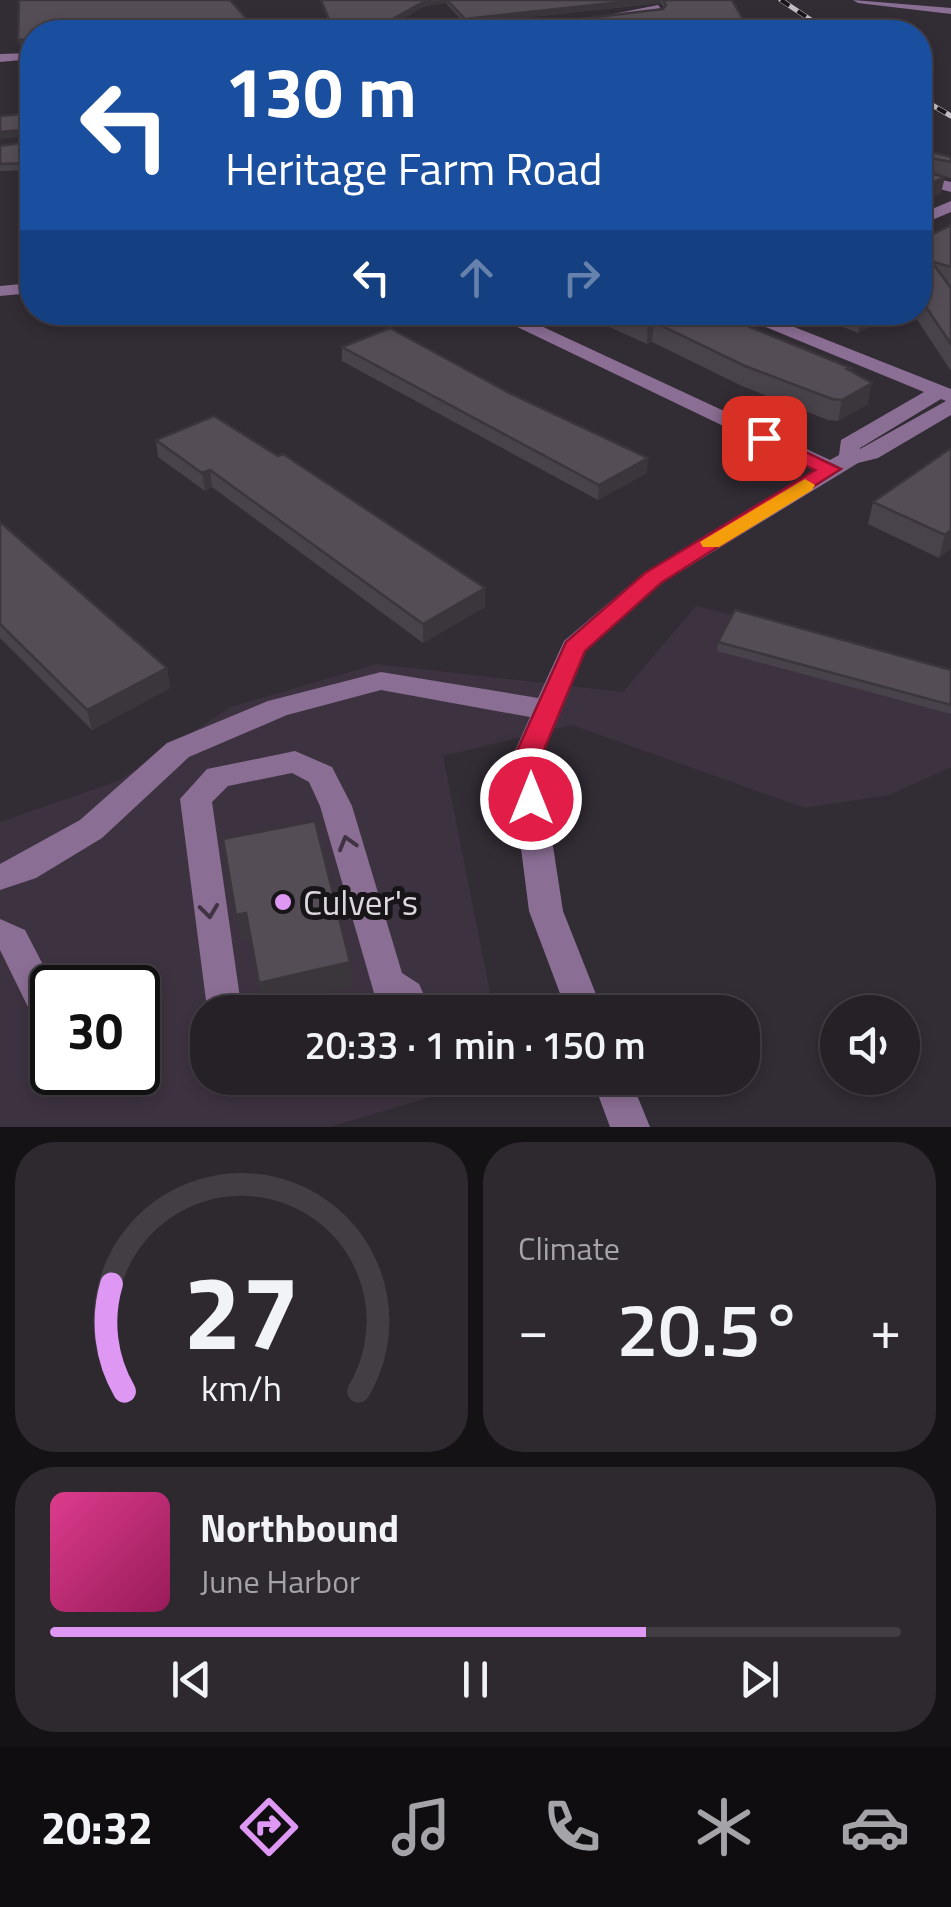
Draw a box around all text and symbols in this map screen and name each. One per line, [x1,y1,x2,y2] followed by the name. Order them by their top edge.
[225,38,417,144] text: 130 m
[60,60,190,190] icon: left
[225,134,603,202] text: Heritage Farm Road
[344,250,399,305] icon: left
[449,250,504,305] icon: ahead
[554,250,609,305] icon: right
[722,396,807,481] pin
[737,411,792,466] icon: arrive
[479,747,583,851] position arrow
[337,835,358,853] one-way arrow
[303,875,418,929] place label: Culver's
[272,891,294,913] marker: Culver's
[198,904,219,920] one-way arrow
[30,965,160,1095] speed limit sign: 30
[820,995,920,1095] map controls
[820,995,920,1095] button: sound
[304,1016,646,1074] text: 20:33 · 1 min · 150 m
[518,1224,620,1272] text: Climate
[183,1231,300,1389] text: 27
[617,1271,802,1385] text: 20.5°
[518,1287,549,1370] text: −
[870,1287,901,1370] text: +
[201,1360,282,1415] text: km/h
[200,1499,399,1557] text: Northbound
[200,1557,360,1605] text: June Harbor
[164,1652,219,1707] icon: previous
[448,1652,503,1707] icon: pause
[732,1652,787,1707] icon: next
[234,1792,304,1862] icon: directions
[386,1792,456,1862] icon: music
[537,1792,607,1862] icon: phone
[689,1792,759,1862] icon: climate
[840,1792,910,1862] icon: car
[41,1793,153,1861] text: 20:32

